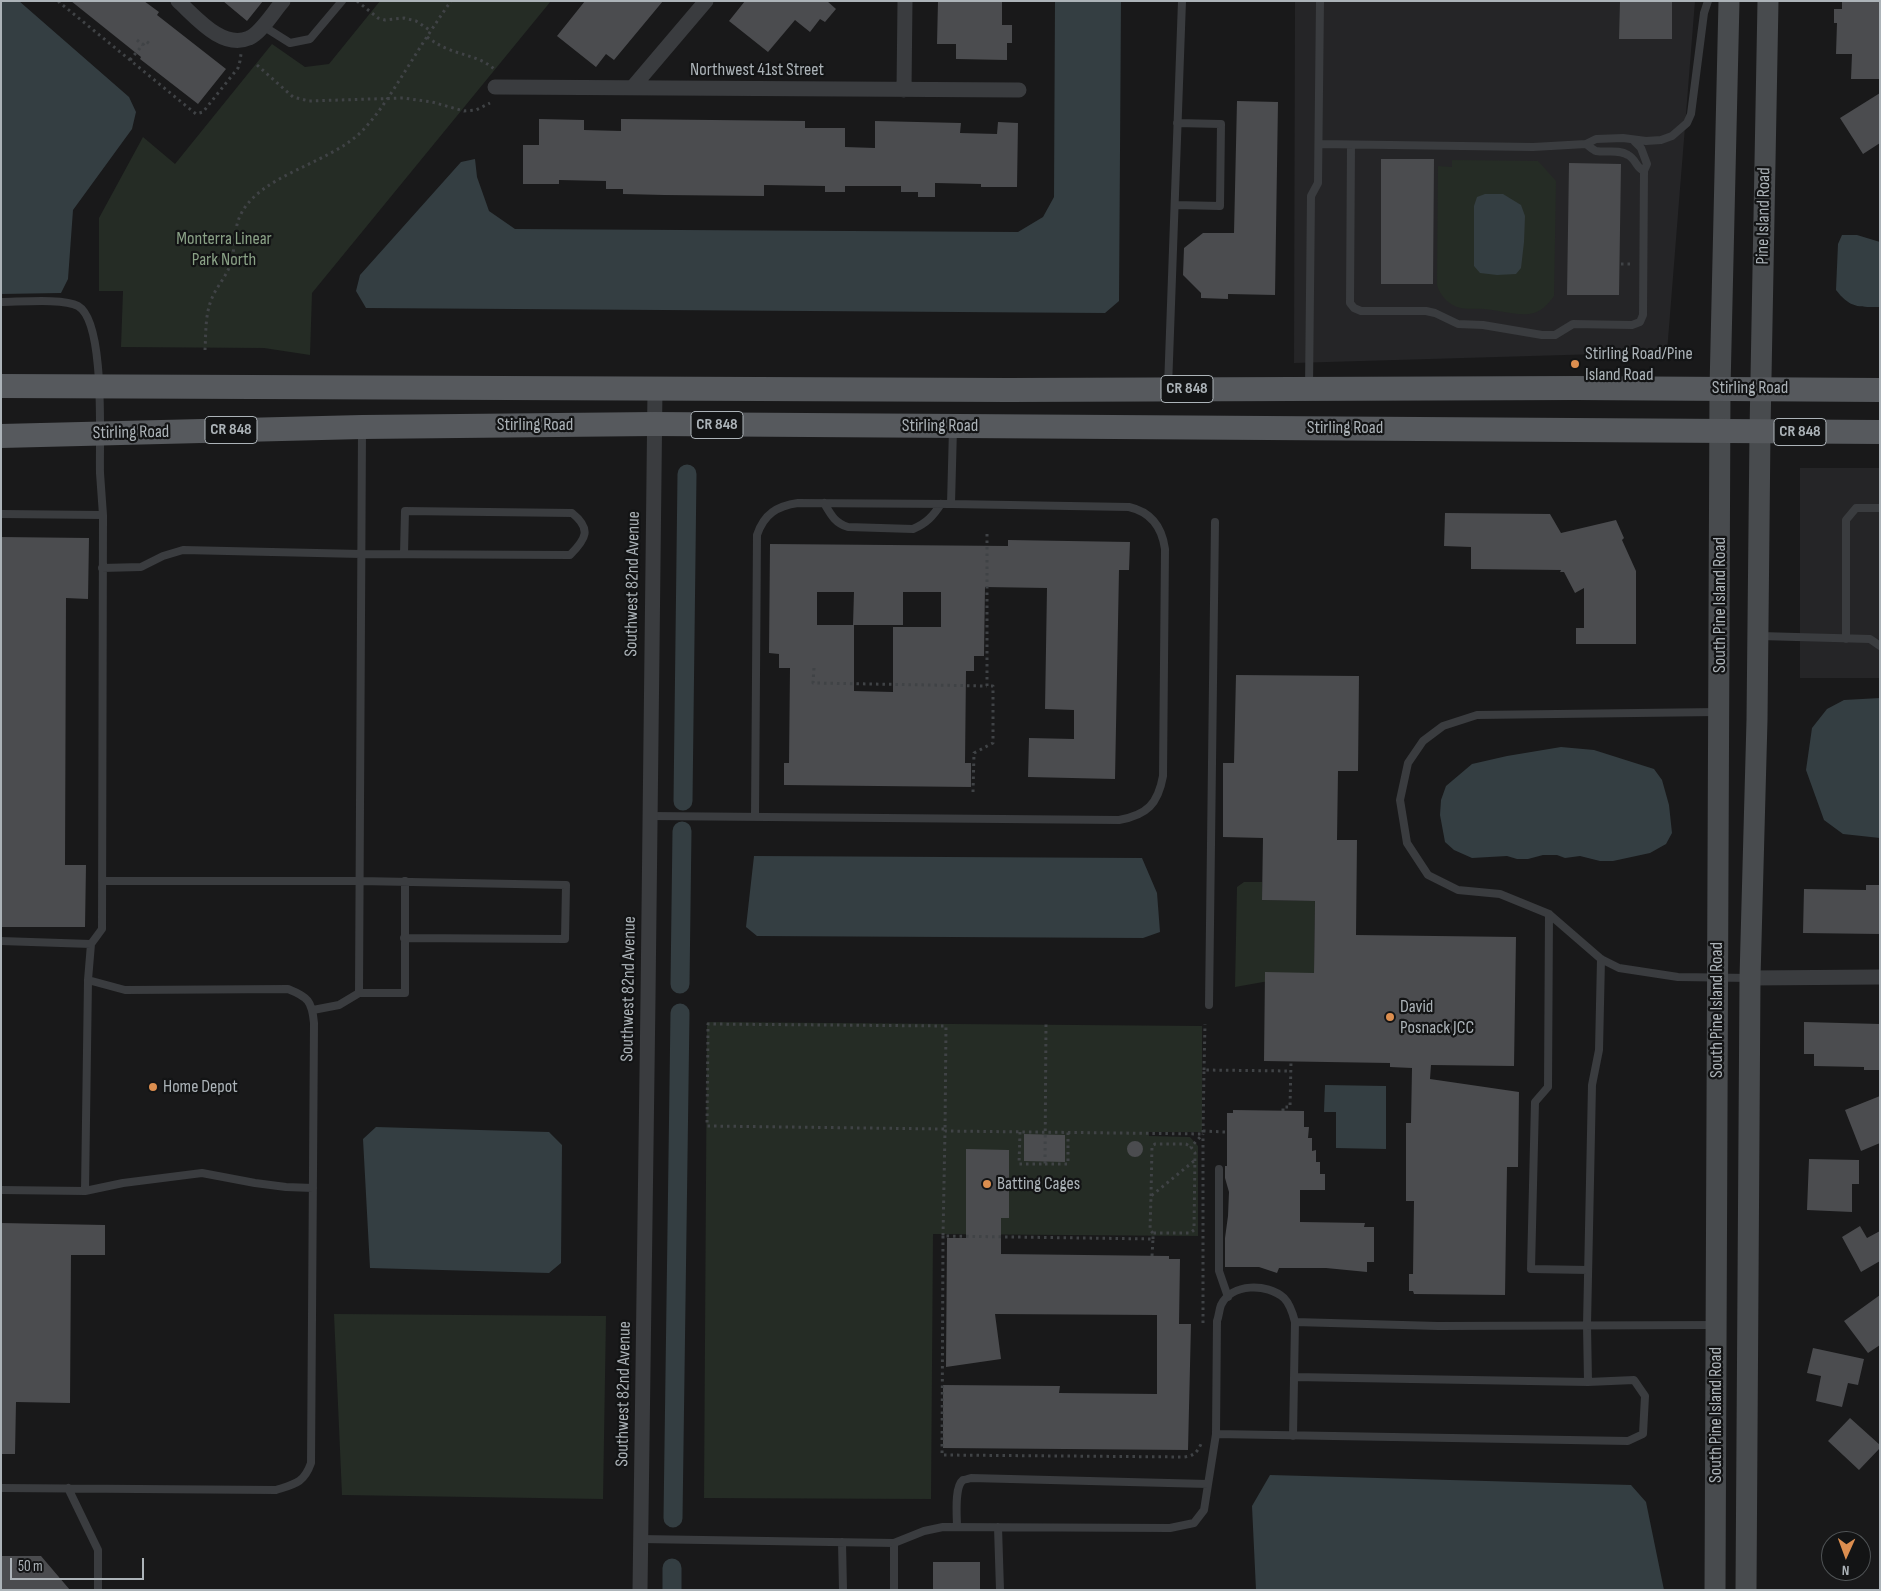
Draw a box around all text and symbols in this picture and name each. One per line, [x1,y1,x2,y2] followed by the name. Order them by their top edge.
[690,59,824,81] street label: Northwest 41st Street
[1752,167,1776,265] street label: Pine Island Road
[176,228,272,270] park label: Monterra Linear Park North
[1585,343,1693,386] place label: Stirling Road/Pine Island Road
[1569,358,1581,370] marker: Stirling Road/Pine Island Road
[1161,376,1213,402] road number: CR 848
[1712,377,1788,399] street label: Stirling Road
[691,412,743,438] road number: CR 848
[497,414,573,436] street label: Stirling Road
[902,415,978,437] street label: Stirling Road
[205,416,257,444] road number: CR 848
[1307,417,1383,439] street label: Stirling Road
[1774,418,1826,446] road number: CR 848
[93,422,169,444] street label: Stirling Road
[621,511,645,657] street label: Southwest 82nd Avenue
[1709,537,1731,673] street label: South Pine Island Road
[617,916,641,1062] street label: Southwest 82nd Avenue
[1706,942,1728,1078] street label: South Pine Island Road
[1400,996,1474,1038] place label: David Posnack JCC
[1384,1011,1396,1023] marker: David Posnack JCC
[163,1076,238,1098] place label: Home Depot
[147,1081,159,1093] marker: Home Depot
[997,1173,1080,1195] place label: Batting Cages
[981,1178,993,1190] marker: Batting Cages
[612,1321,636,1467] street label: Southwest 82nd Avenue
[1705,1347,1727,1483] street label: South Pine Island Road
[1821,1531,1871,1581] north arrow
[12,1548,146,1580] scale bar
[18,1557,43,1576] text: 50 m
[1841,1562,1850,1579] text: N

